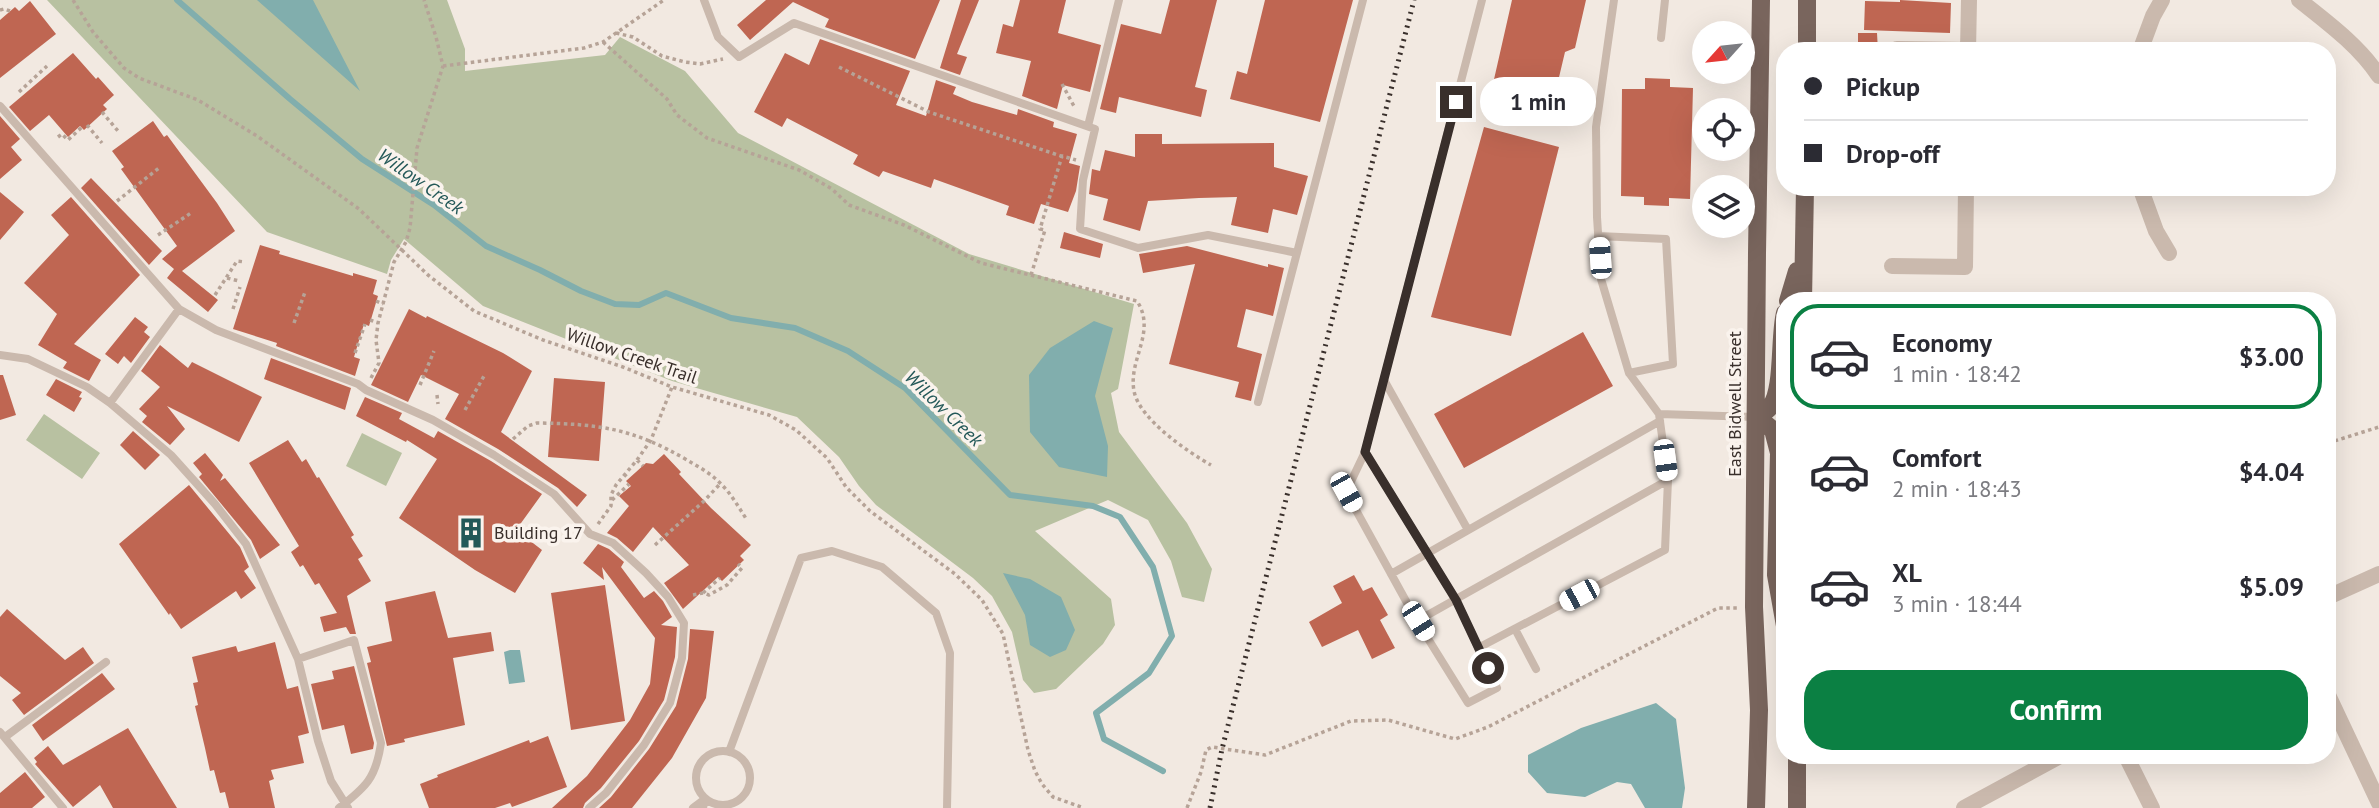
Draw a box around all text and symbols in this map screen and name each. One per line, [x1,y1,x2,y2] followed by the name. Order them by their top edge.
[1692,21,1755,84] north arrow
[1692,21,1755,238] map controls
[1846,70,1920,103] text: Pickup
[1480,78,1596,126] callout: 1 min
[1440,86,1472,118] route end
[1510,87,1566,116] text: 1 min
[1692,98,1755,161] button: locate
[1846,137,1940,170] text: Drop-off
[373,143,470,220] water label: Willow Creek
[1692,175,1755,238] button: layers
[1589,236,1612,280] car
[564,322,701,389] street label: Willow Creek Trail
[1808,325,1871,388] icon: car
[1892,326,1992,359] text: Economy
[1723,331,1746,477] street label: East Bidwell Street
[2239,340,2304,373] text: $3.00
[1892,359,2022,388] text: 1 min · 18:42
[900,365,989,452] water label: Willow Creek
[1652,438,1679,482] car
[1808,440,1871,503] icon: car
[1892,441,1982,474] text: Comfort
[2239,455,2304,488] text: $4.04
[1327,469,1366,515] car
[1892,474,2022,503] text: 2 min · 18:43
[454,516,488,550] building icon: Building 17
[494,521,583,544] place label: Building 17
[1808,555,1871,618] icon: car
[1892,556,1922,589] text: XL
[2239,570,2304,603] text: $5.09
[1556,576,1603,614] car
[1892,589,2022,618] text: 3 min · 18:44
[1398,598,1439,644] car
[1472,652,1504,684] route start
[1804,670,2308,750] button: Confirm

